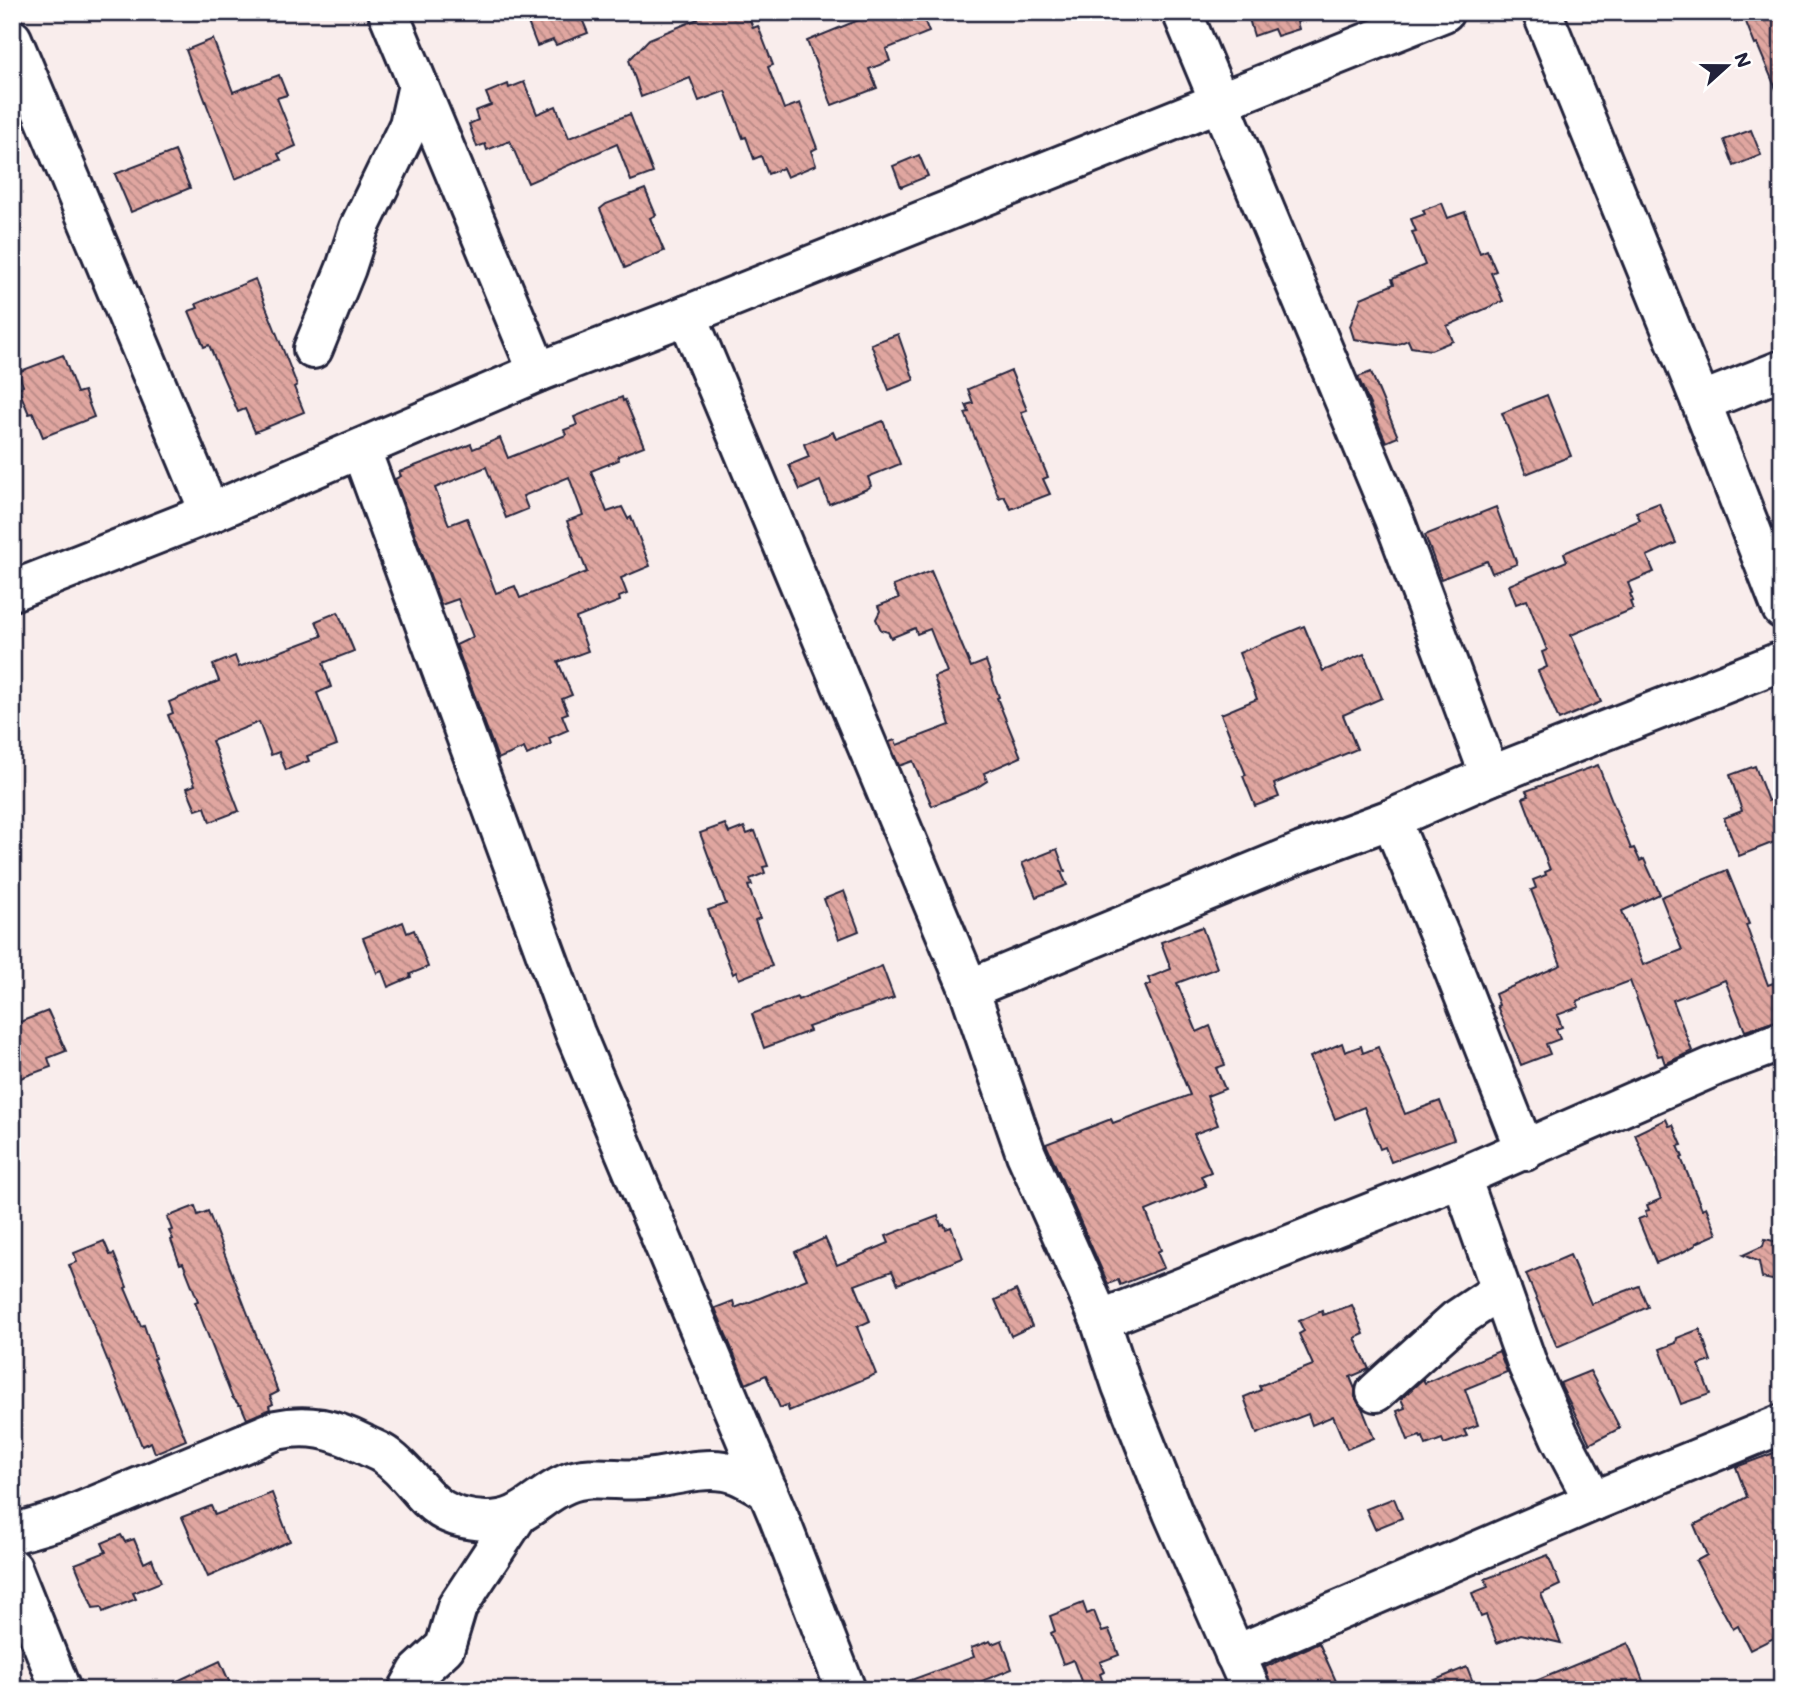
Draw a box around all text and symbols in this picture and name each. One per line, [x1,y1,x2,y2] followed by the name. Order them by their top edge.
[1692,32,1762,102] north arrow
[1729,49,1758,71] text: N

